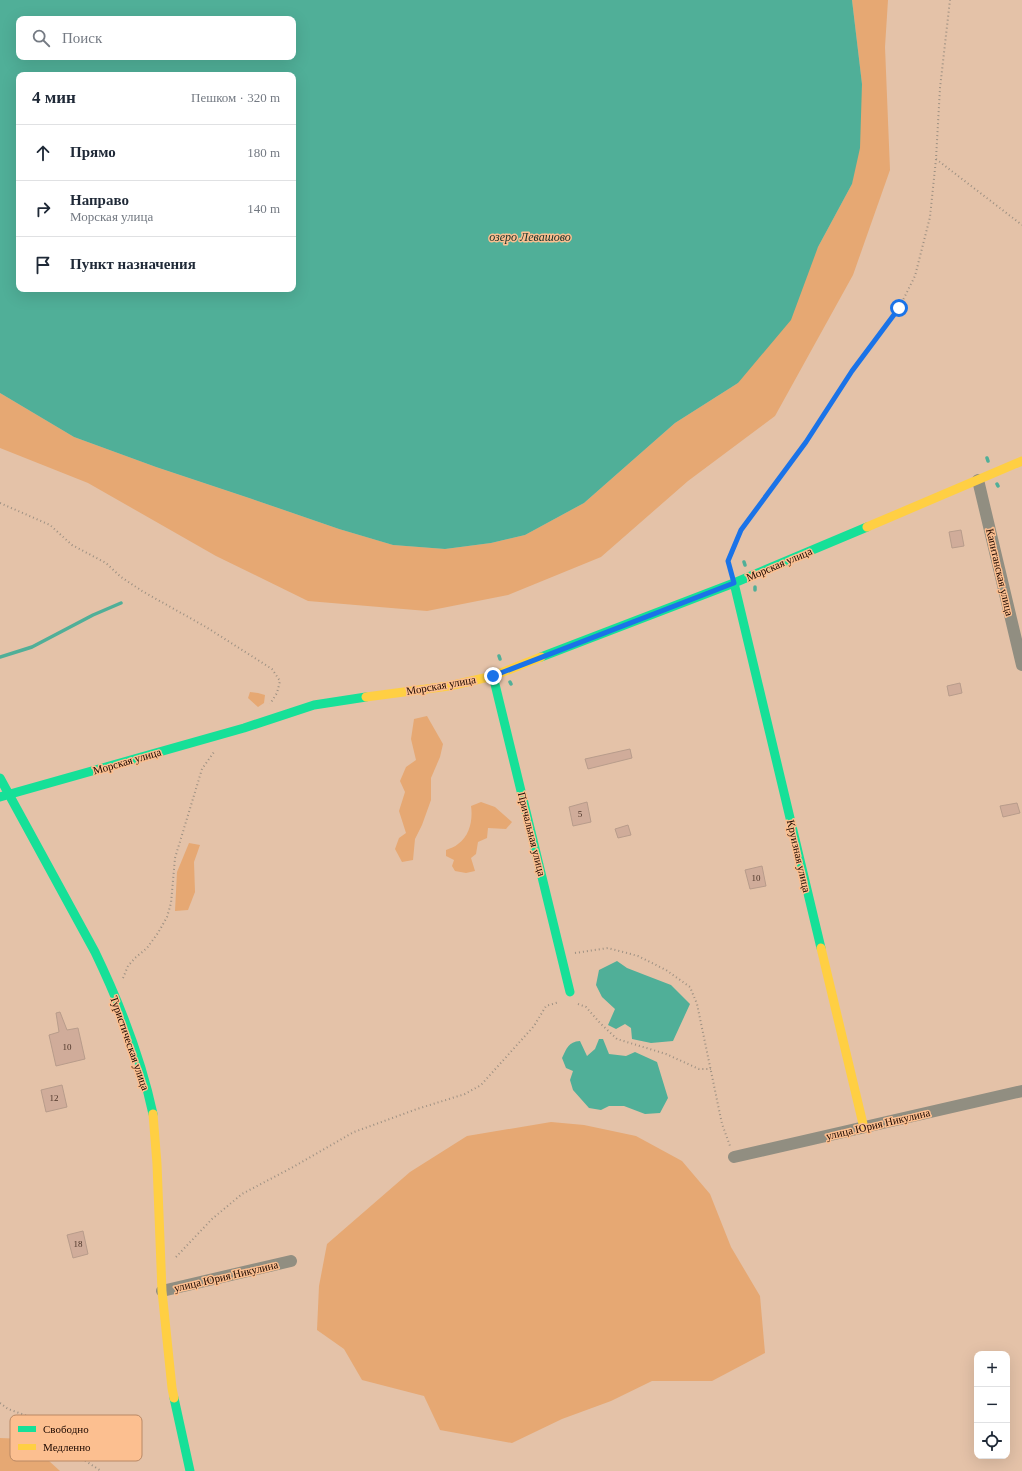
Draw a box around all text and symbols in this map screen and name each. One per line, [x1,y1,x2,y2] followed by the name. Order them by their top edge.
[16,16,296,60] search box
[30,27,52,49] icon: search
[62,30,102,46] text: Поиск
[32,88,76,107] text: 4 мин
[191,90,280,105] text: Пешком · 320 m
[32,142,54,164] icon: ahead
[70,144,116,160] text: Прямо
[247,145,280,160] text: 180 m
[70,192,129,208] text: Направо
[32,198,54,220] icon: right
[247,201,280,216] text: 140 m
[70,209,153,224] text: Морская улица
[489,230,571,244] water label: озеро Левашово
[32,254,54,276] icon: arrive
[70,256,196,272] text: Пункт назначения
[890,299,908,317] route start
[984,527,1016,617] street label: Капитанская улица
[744,545,814,583] street label: Морская улица
[484,667,502,685] route end
[405,673,477,697] street label: Морская улица
[91,745,163,776] street label: Морская улица
[516,791,548,877] street label: Причальная улица
[578,809,583,819] house number: 5
[785,819,813,894] street label: Круизная улица
[752,873,761,883] house number: 10
[108,994,152,1092] street label: Туристическая улица
[63,1042,72,1052] house number: 10
[50,1093,59,1103] house number: 12
[825,1106,931,1142] street label: улица Юрия Никулина
[74,1239,83,1249] house number: 18
[173,1258,279,1294] street label: улица Юрия Никулина
[974,1351,1010,1459] map controls
[974,1351,1010,1387] button: +
[974,1387,1010,1423] button: −
[10,1415,142,1461] legend
[43,1423,89,1435] text: Свободно
[974,1423,1010,1459] button: locate
[43,1441,91,1453] text: Медленно

